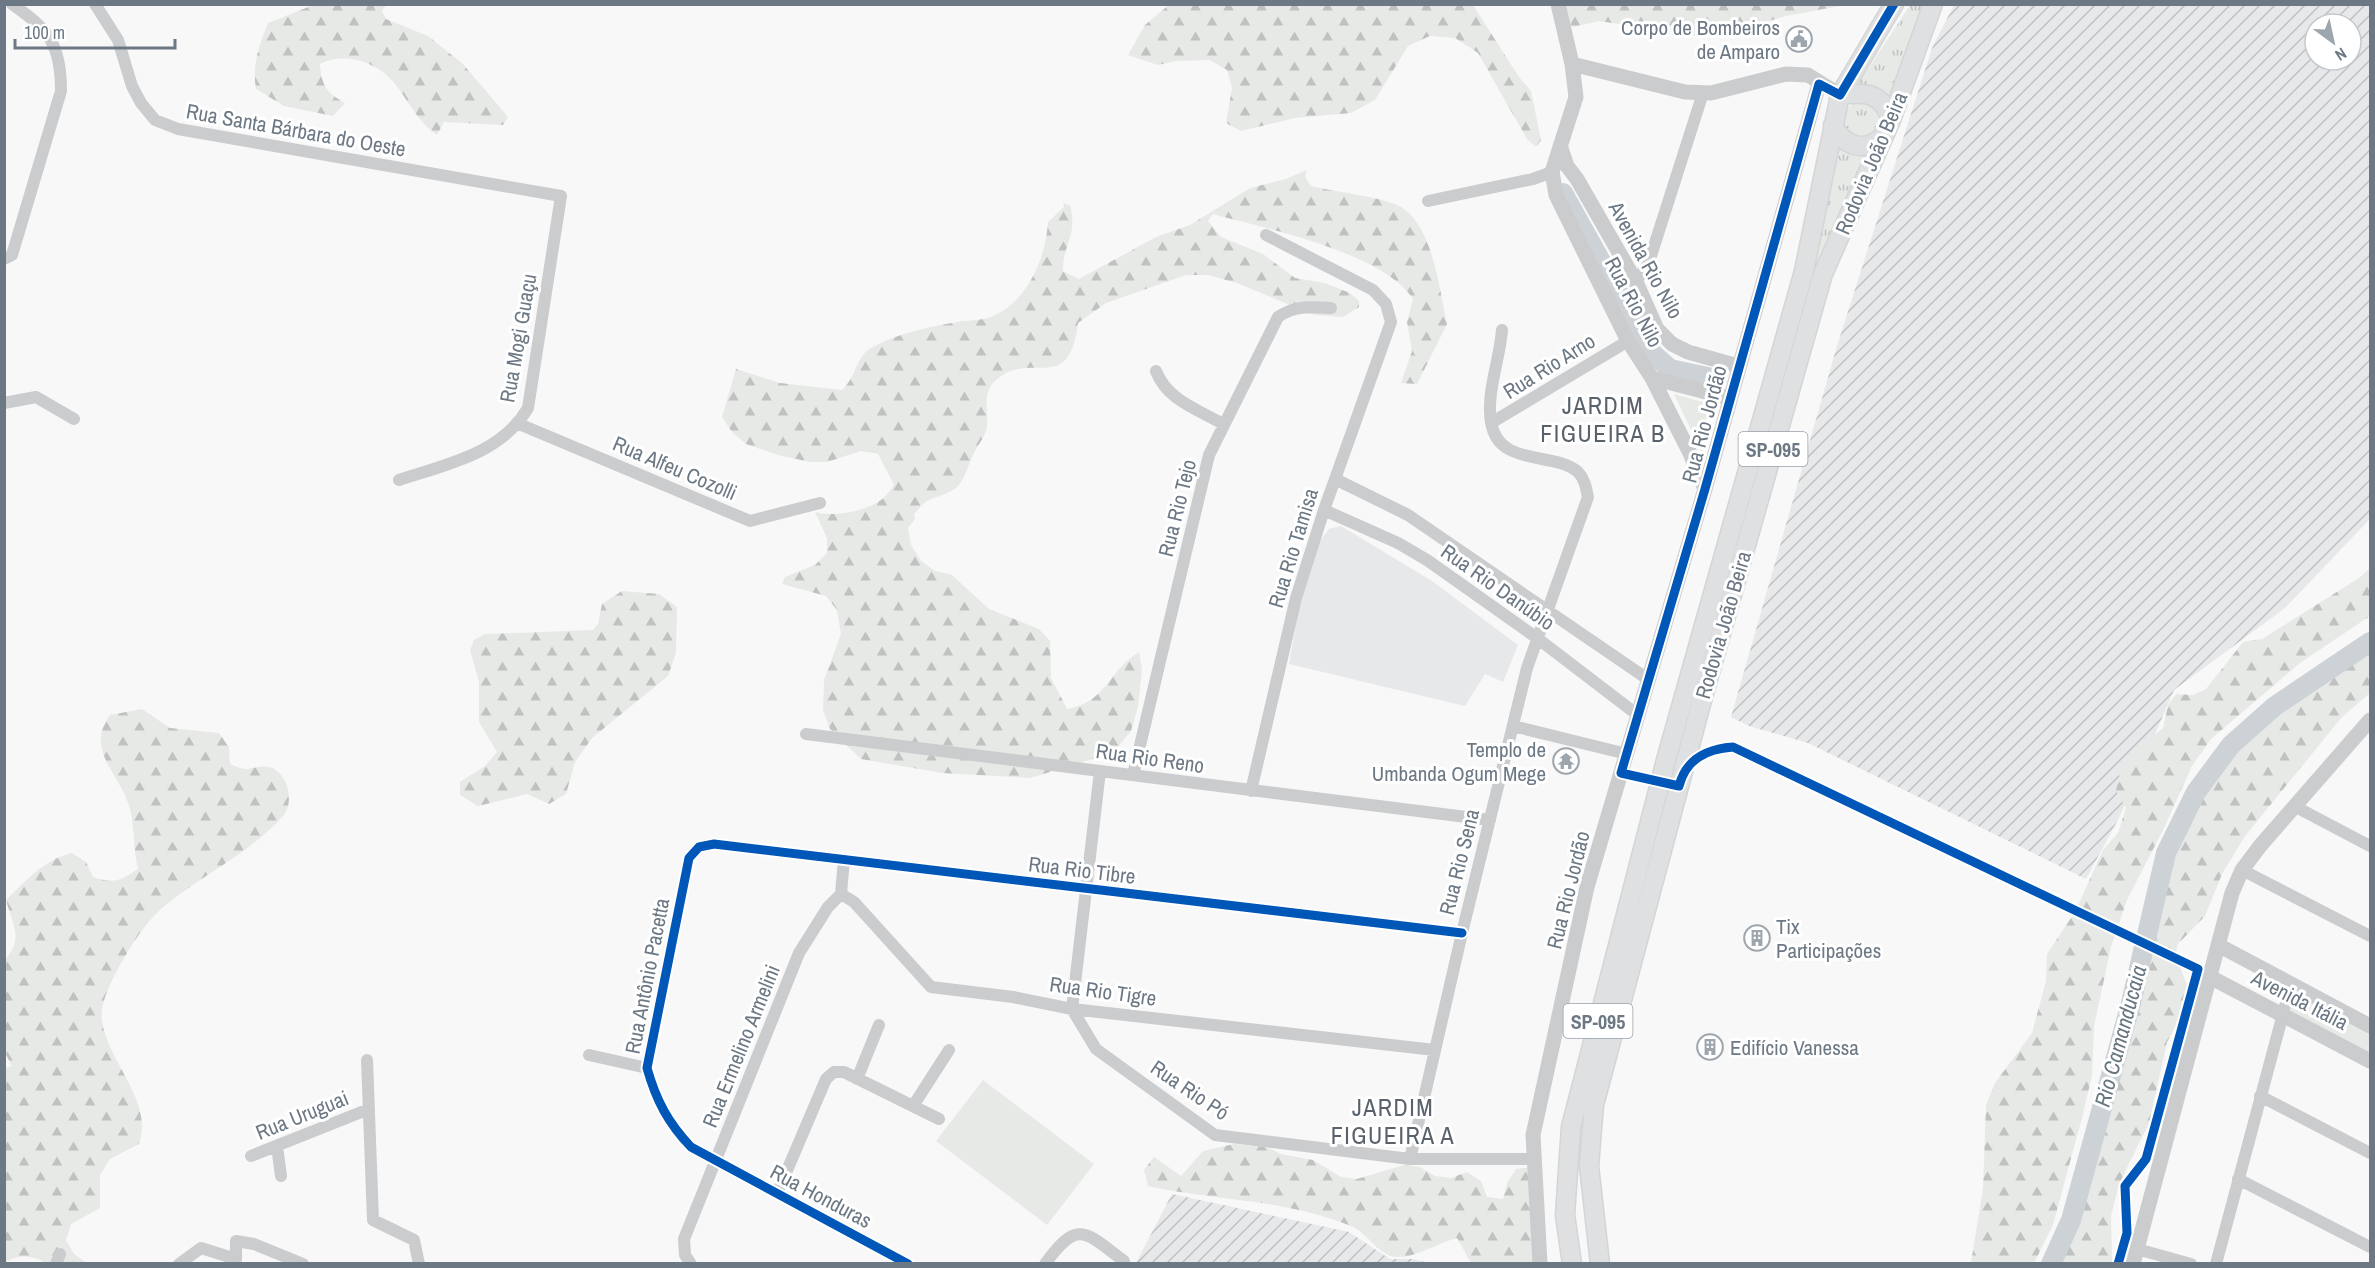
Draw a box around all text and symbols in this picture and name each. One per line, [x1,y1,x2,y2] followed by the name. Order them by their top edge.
[15,12,176,50] scale bar
[2303,12,2363,72] north arrow
[1621,13,1780,66] place label: Corpo de Bombeiros de Amparo
[24,20,65,45] text: 100 m
[1784,24,1814,54] public building icon: Corpo de Bombeiros de Amparo
[2331,43,2351,66] text: N
[1828,87,1914,239] street label: Rodovia João Beira
[184,96,408,164] street label: Rua Santa Bárbara do Oeste
[1601,195,1690,324] street label: Avenida Rio Nilo
[1598,252,1670,352] street label: Rua Rio Nilo
[492,271,544,405] street label: Rua Mogi Guaçu
[1497,326,1601,406] street label: Rua Rio Arno
[1674,362,1734,486] street label: Rua Rio Jordão
[1540,389,1666,449] district label: JARDIM FIGUEIRA B
[609,429,741,507] street label: Rua Alfeu Cozolli
[1738,432,1808,466] road number: SP-095
[1151,456,1203,560] street label: Rua Rio Tejo
[1261,484,1325,611] street label: Rua Rio Tamisa
[1435,537,1561,637] street label: Rua Rio Danúbio
[1688,547,1758,702] street label: Rodovia João Beira
[1372,735,1546,788] place label: Templo de Umbanda Ogum Mege
[1094,736,1206,780] street label: Rua Rio Reno
[1551,746,1581,776] temple icon: Templo de Umbanda Ogum Mege
[1432,806,1486,918] street label: Rua Rio Sena
[1539,828,1597,952] street label: Rua Rio Jordão
[1027,849,1137,891] street label: Rua Rio Tibre
[618,895,676,1056] street label: Rua Antônio Pacetta
[1776,912,1881,965] place label: Tix Participações
[1742,923,1772,953] building icon: Tix Participações
[695,960,787,1132] street label: Rua Ermelino Armelini
[2087,962,2153,1110] water label: Rio Camanducaia
[2246,963,2354,1037] street label: Avenida Itália
[1048,969,1158,1013] street label: Rua Rio Tigre
[1564,1004,1632,1038] road number: SP-095
[1695,1032,1725,1062] building icon: Edifício Vanessa
[1730,1033,1859,1062] place label: Edifício Vanessa
[1145,1053,1235,1127] street label: Rua Rio Pó
[251,1083,353,1147] street label: Rua Uruguai
[1331,1091,1455,1151] district label: JARDIM FIGUEIRA A
[765,1157,877,1235] street label: Rua Honduras

